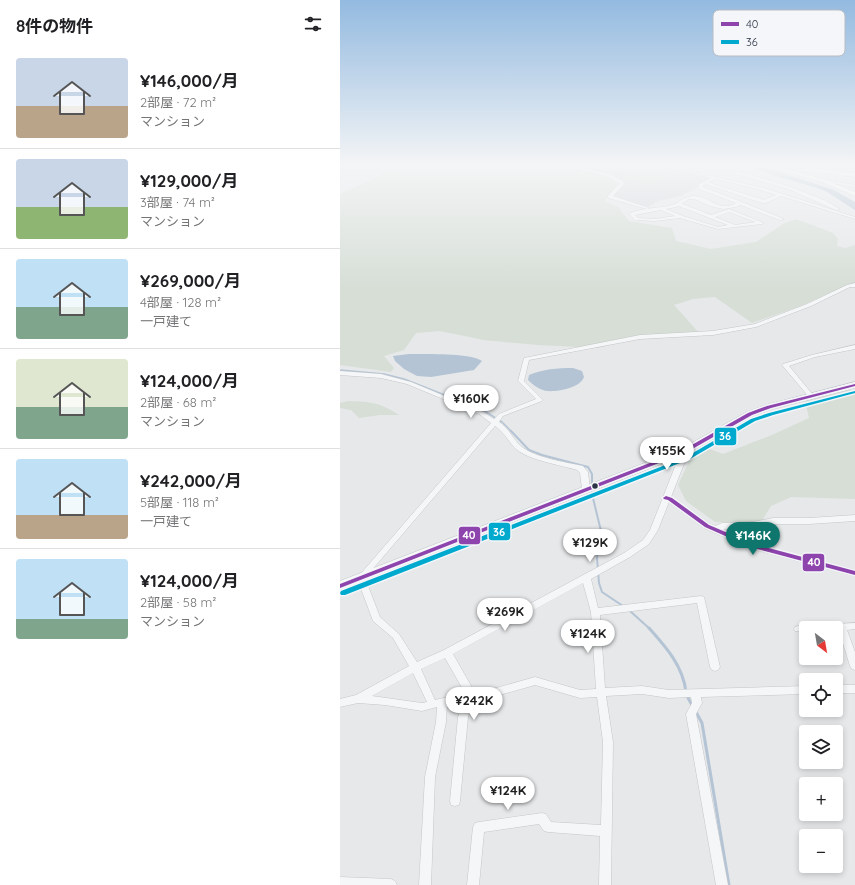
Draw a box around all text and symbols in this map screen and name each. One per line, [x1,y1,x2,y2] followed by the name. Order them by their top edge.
[713,10,845,56] legend
[302,13,324,35] icon: filters
[16,15,93,36] text: 8件の物件
[746,17,758,31] text: 40
[746,35,758,49] text: 36
[140,70,239,91] text: ¥146,000/月
[48,74,96,122] icon: home
[140,94,216,110] text: 2部屋 · 72 m²
[140,113,205,129] text: マンション
[140,170,238,191] text: ¥129,000/月
[48,175,96,223] icon: home
[140,194,215,210] text: 3部屋 · 74 m²
[140,213,205,229] text: マンション
[140,270,241,291] text: ¥269,000/月
[48,275,96,323] icon: home
[140,294,221,310] text: 4部屋 · 128 m²
[140,313,192,329] text: 一戸建て
[140,370,239,391] text: ¥124,000/月
[48,375,96,423] icon: home
[443,385,499,419] pin: ¥160K
[453,390,489,406] text: ¥160K
[140,394,216,410] text: 2部屋 · 68 m²
[140,413,205,429] text: マンション
[714,427,737,446] line badge: 36
[719,429,731,443] text: 36
[639,437,695,471] pin: ¥155K
[649,442,685,458] text: ¥155K
[140,470,242,491] text: ¥242,000/月
[48,475,96,523] icon: home
[590,481,600,491] unlabelled marker
[140,494,219,510] text: 5部屋 · 118 m²
[140,513,192,529] text: 一戸建て
[488,522,511,541] line badge: 36
[725,522,781,556] pin: ¥146K
[493,525,505,539] text: 36
[458,526,481,545] line badge: 40
[735,527,771,543] text: ¥146K
[462,528,476,542] text: 40
[562,529,618,563] pin: ¥129K
[572,534,608,550] text: ¥129K
[802,553,825,572] line badge: 40
[807,555,821,569] text: 40
[140,570,239,591] text: ¥124,000/月
[48,575,96,623] icon: home
[140,594,216,610] text: 2部屋 · 58 m²
[477,598,533,632] pin: ¥269K
[486,603,524,619] text: ¥269K
[140,613,205,629] text: マンション
[560,620,616,654] pin: ¥124K
[799,621,843,665] north arrow
[799,621,843,873] map controls
[570,625,606,641] text: ¥124K
[799,673,843,717] button: locate
[446,687,502,721] pin: ¥242K
[455,692,493,708] text: ¥242K
[799,725,843,769] button: layers
[480,777,536,811] pin: ¥124K
[799,777,843,821] button: +
[490,782,526,798] text: ¥124K
[799,829,843,873] button: −

